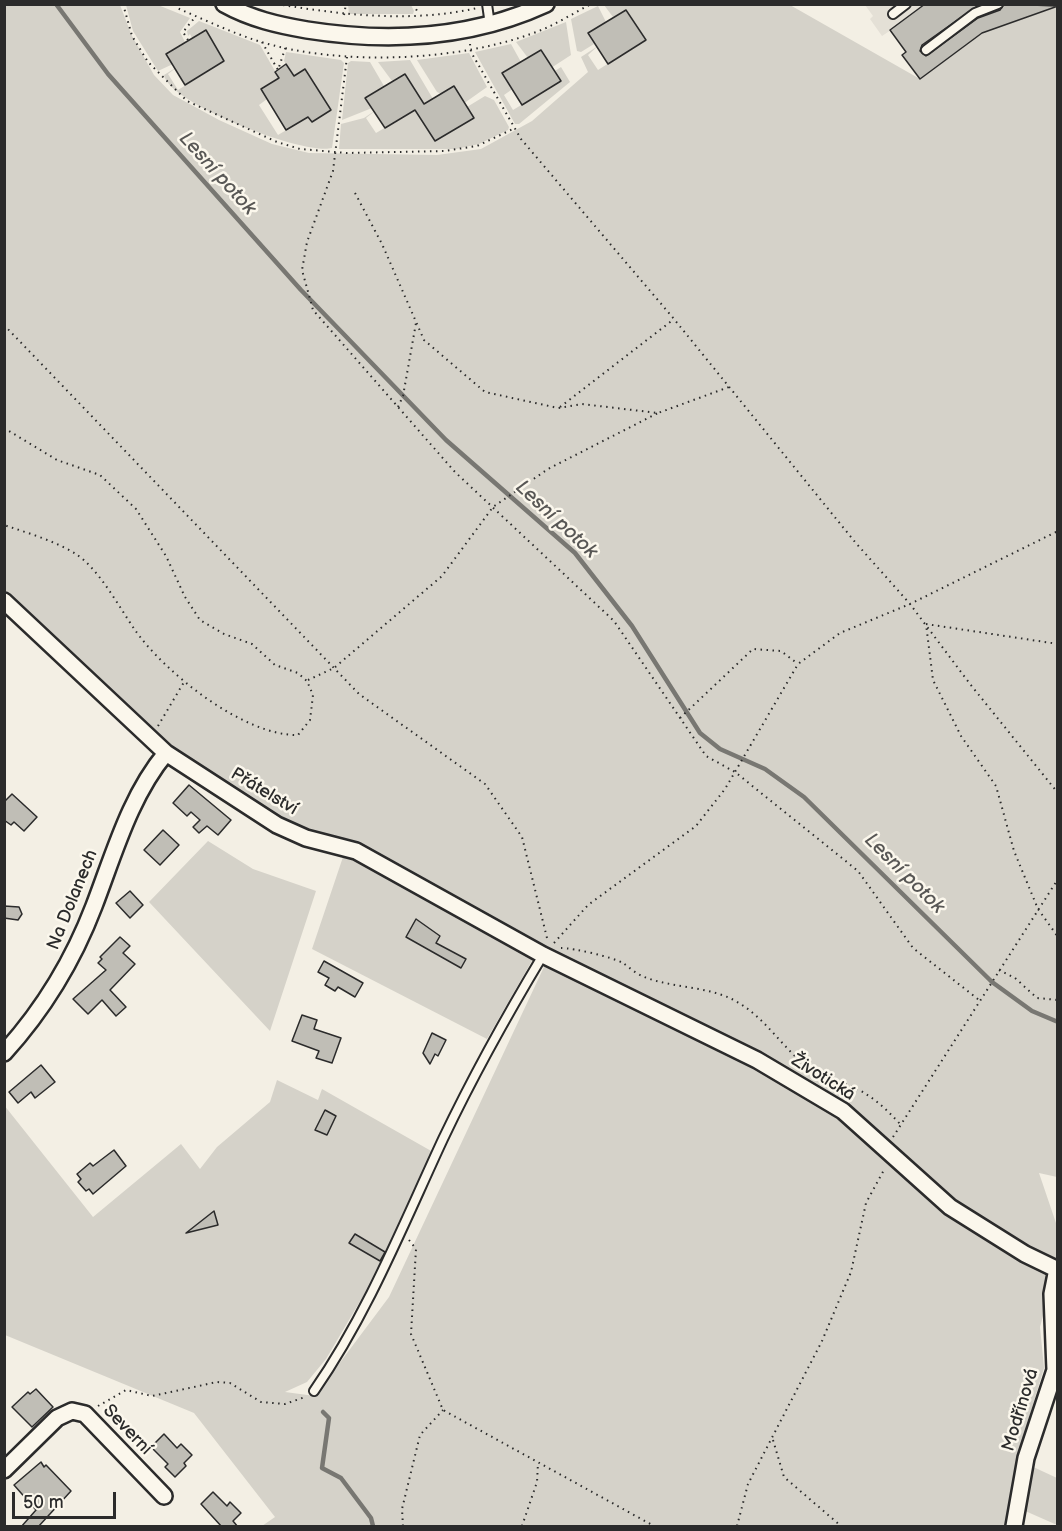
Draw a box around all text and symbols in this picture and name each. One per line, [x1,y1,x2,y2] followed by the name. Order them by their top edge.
[173,127,261,221] water label: Lesní potok
[510,476,602,564] water label: Lesní potok
[227,764,301,820] street label: Přátelství
[859,829,949,919] water label: Lesní potok
[43,847,103,953] street label: Na Dolanech
[787,1050,859,1106] street label: Životická
[998,1366,1044,1454] street label: Modřínová
[98,1400,156,1460] street label: Severní
[15,1480,118,1518] scale bar
[23,1492,64,1513] text: 50 m

